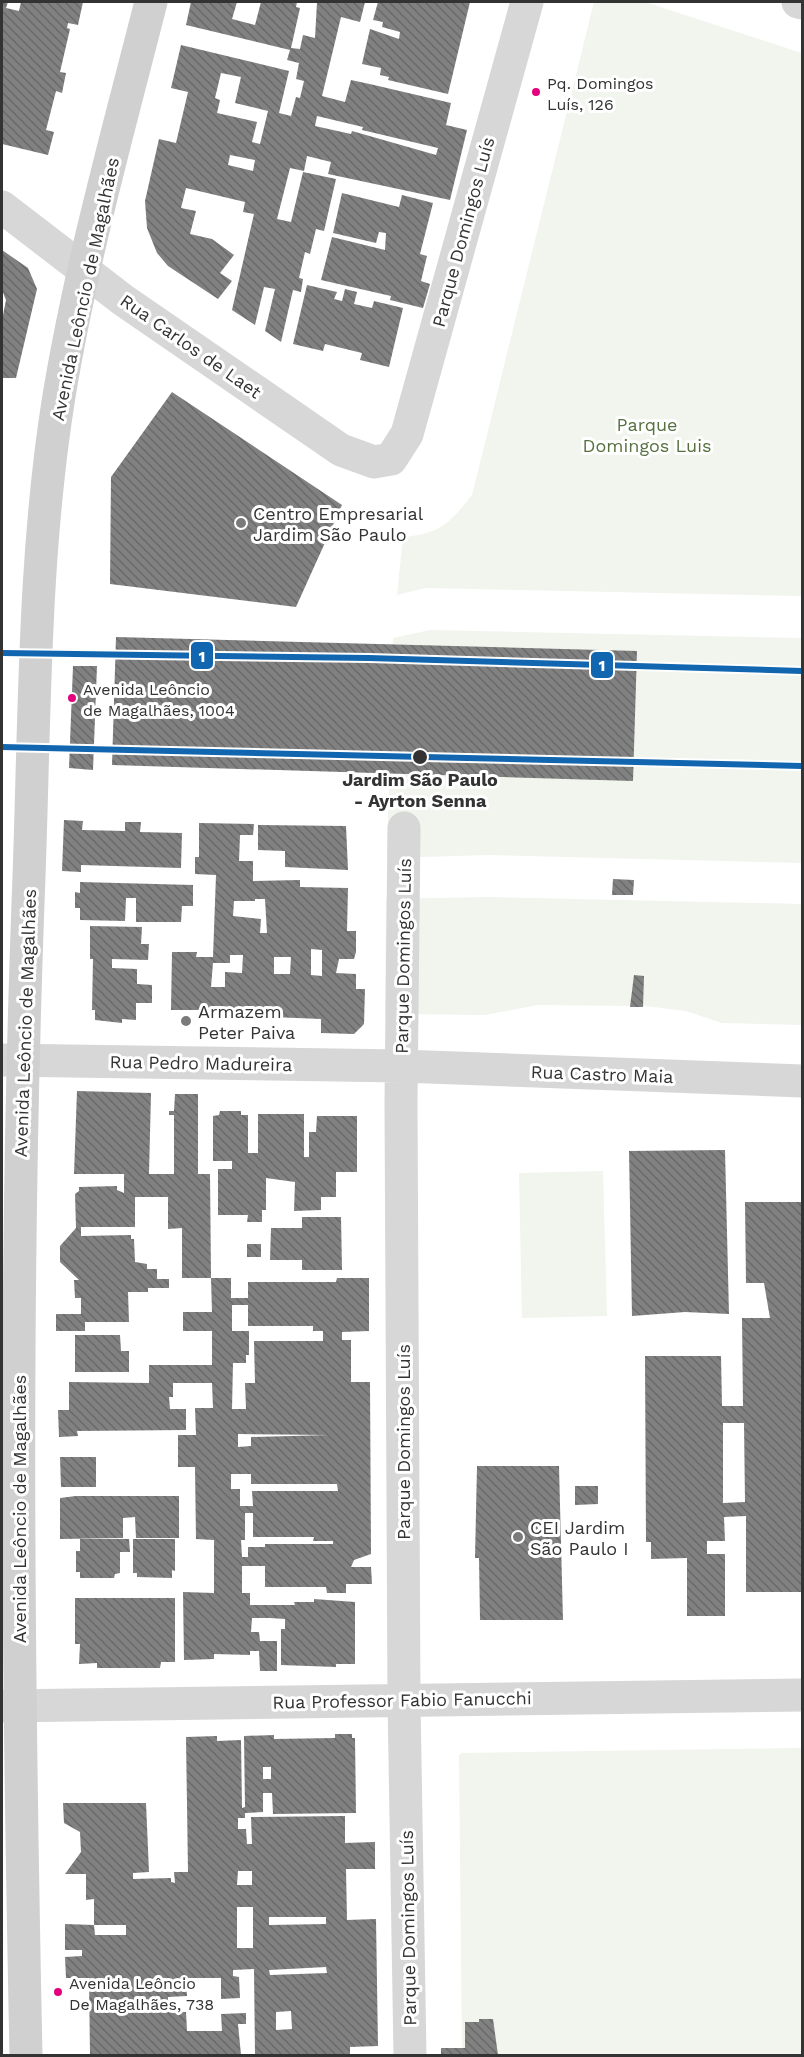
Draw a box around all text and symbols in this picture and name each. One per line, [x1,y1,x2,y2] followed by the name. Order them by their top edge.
[547,74,653,114] place label: Pq. Domingos Luís, 126
[530,86,542,98] marker: Pq. Domingos Luís, 126
[427,135,499,329] street label: Parque Domingos Luís
[47,155,123,423] street label: Avenida Leôncio de Magalhães
[117,289,266,403] street label: Rua Carlos de Laet
[583,414,711,456] park label: Parque Domingos Luis
[253,503,424,545] place label: Centro Empresarial Jardim São Paulo
[234,516,248,530] marker: Centro Empresarial Jardim São Paulo
[190,641,214,670] line badge: 1
[199,647,205,666] text: 1
[590,651,614,679] line badge: 1
[599,656,605,675] text: 1
[83,680,235,720] place label: Avenida Leôncio de Magalhães, 1004
[66,692,78,704] marker: Avenida Leôncio de Magalhães, 1004
[411,748,429,766] marker: Jardim São Paulo - Ayrton Senna
[342,769,498,811] place label: Jardim São Paulo - Ayrton Senna
[391,858,415,1054] street label: Parque Domingos Luís
[10,888,40,1158] street label: Avenida Leôncio de Magalhães
[198,1001,295,1043] place label: Armazem Peter Paiva
[179,1014,193,1028] marker: Armazem Peter Paiva
[110,1051,292,1075] street label: Rua Pedro Madureira
[530,1061,674,1087] street label: Rua Castro Maia
[393,1344,414,1540] street label: Parque Domingos Luís
[9,1375,30,1643] street label: Avenida Leôncio de Magalhães
[530,1517,629,1559] place label: CEI Jardim São Paulo I
[511,1530,525,1544] marker: CEI Jardim São Paulo I
[272,1687,532,1713] street label: Rua Professor Fabio Fanucchi
[396,1830,420,2026] street label: Parque Domingos Luís
[69,1974,214,2014] place label: Avenida Leôncio De Magalhães, 738
[52,1986,64,1998] marker: Avenida Leôncio De Magalhães, 738

